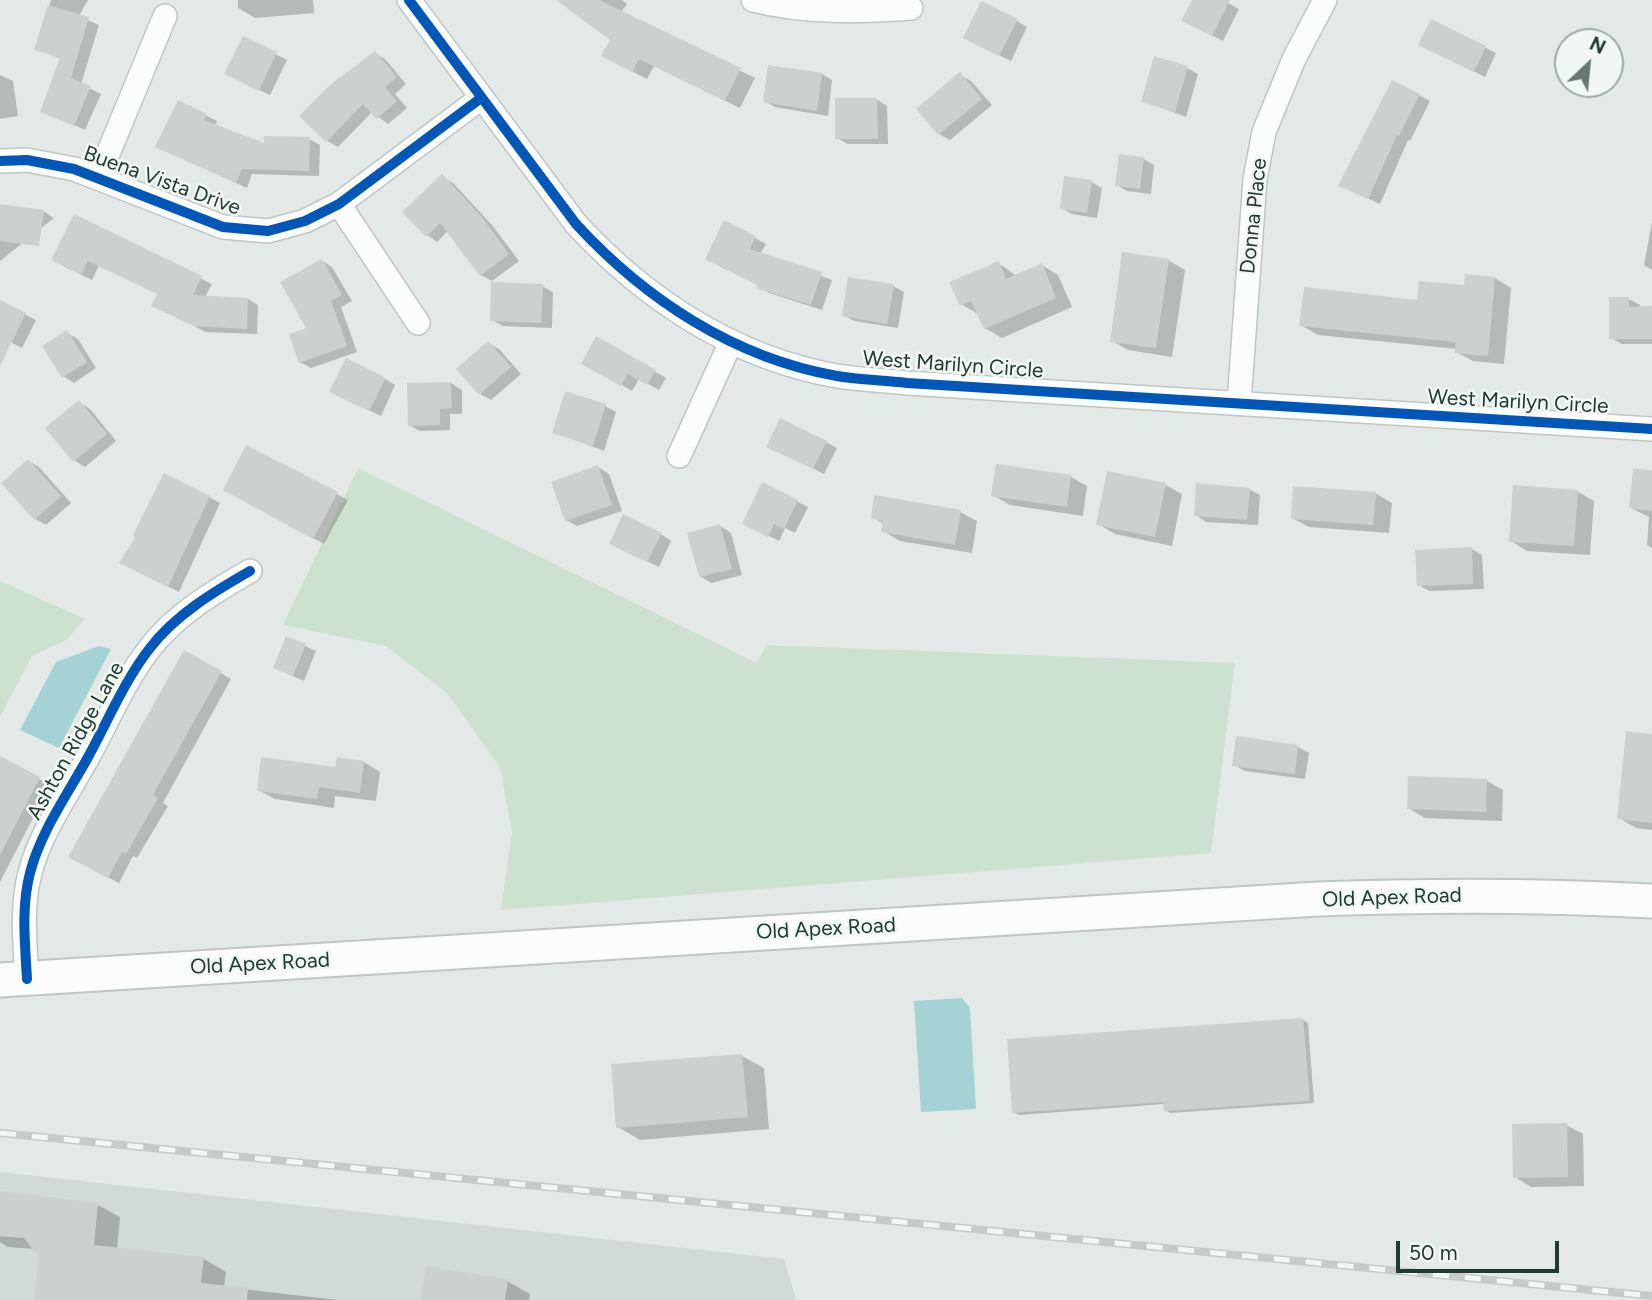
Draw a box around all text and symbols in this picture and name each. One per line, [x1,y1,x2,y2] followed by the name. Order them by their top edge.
[1554,28,1624,98] north arrow
[1586,32,1609,59] text: N
[80,141,244,221] street label: Buena Vista Drive
[1235,157,1273,275] street label: Donna Place
[862,346,1044,384] street label: West Marilyn Circle
[1427,385,1609,419] street label: West Marilyn Circle
[22,658,130,824] street label: Ashton Ridge Lane
[1322,883,1462,913] street label: Old Apex Road
[755,913,897,945] street label: Old Apex Road
[189,948,331,980] street label: Old Apex Road
[1400,1226,1563,1270] scale bar
[1409,1240,1458,1265] text: 50 m

